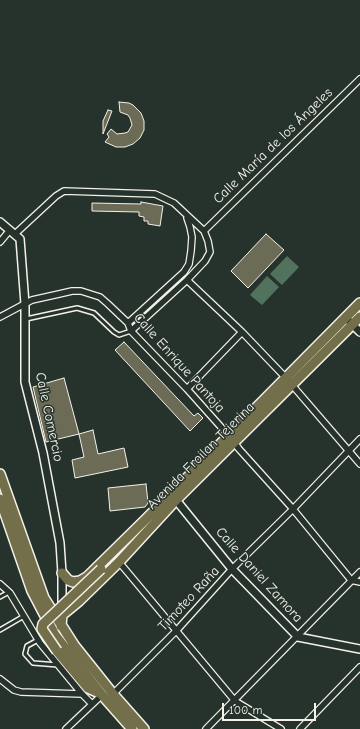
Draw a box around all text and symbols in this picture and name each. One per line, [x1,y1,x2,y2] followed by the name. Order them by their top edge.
[210,85,336,207] street label: Calle María de los Ángeles
[130,310,228,416] street label: Calle Enrique Pantoja
[31,371,67,463] street label: Calle Comercio
[144,399,258,513] street label: Avenida Froilan Tejerina
[212,524,306,626] street label: Calle Daniel Zamora
[155,563,223,635] street label: Timoteo Raña
[224,695,318,721] scale bar
[229,703,262,717] text: 100 m

